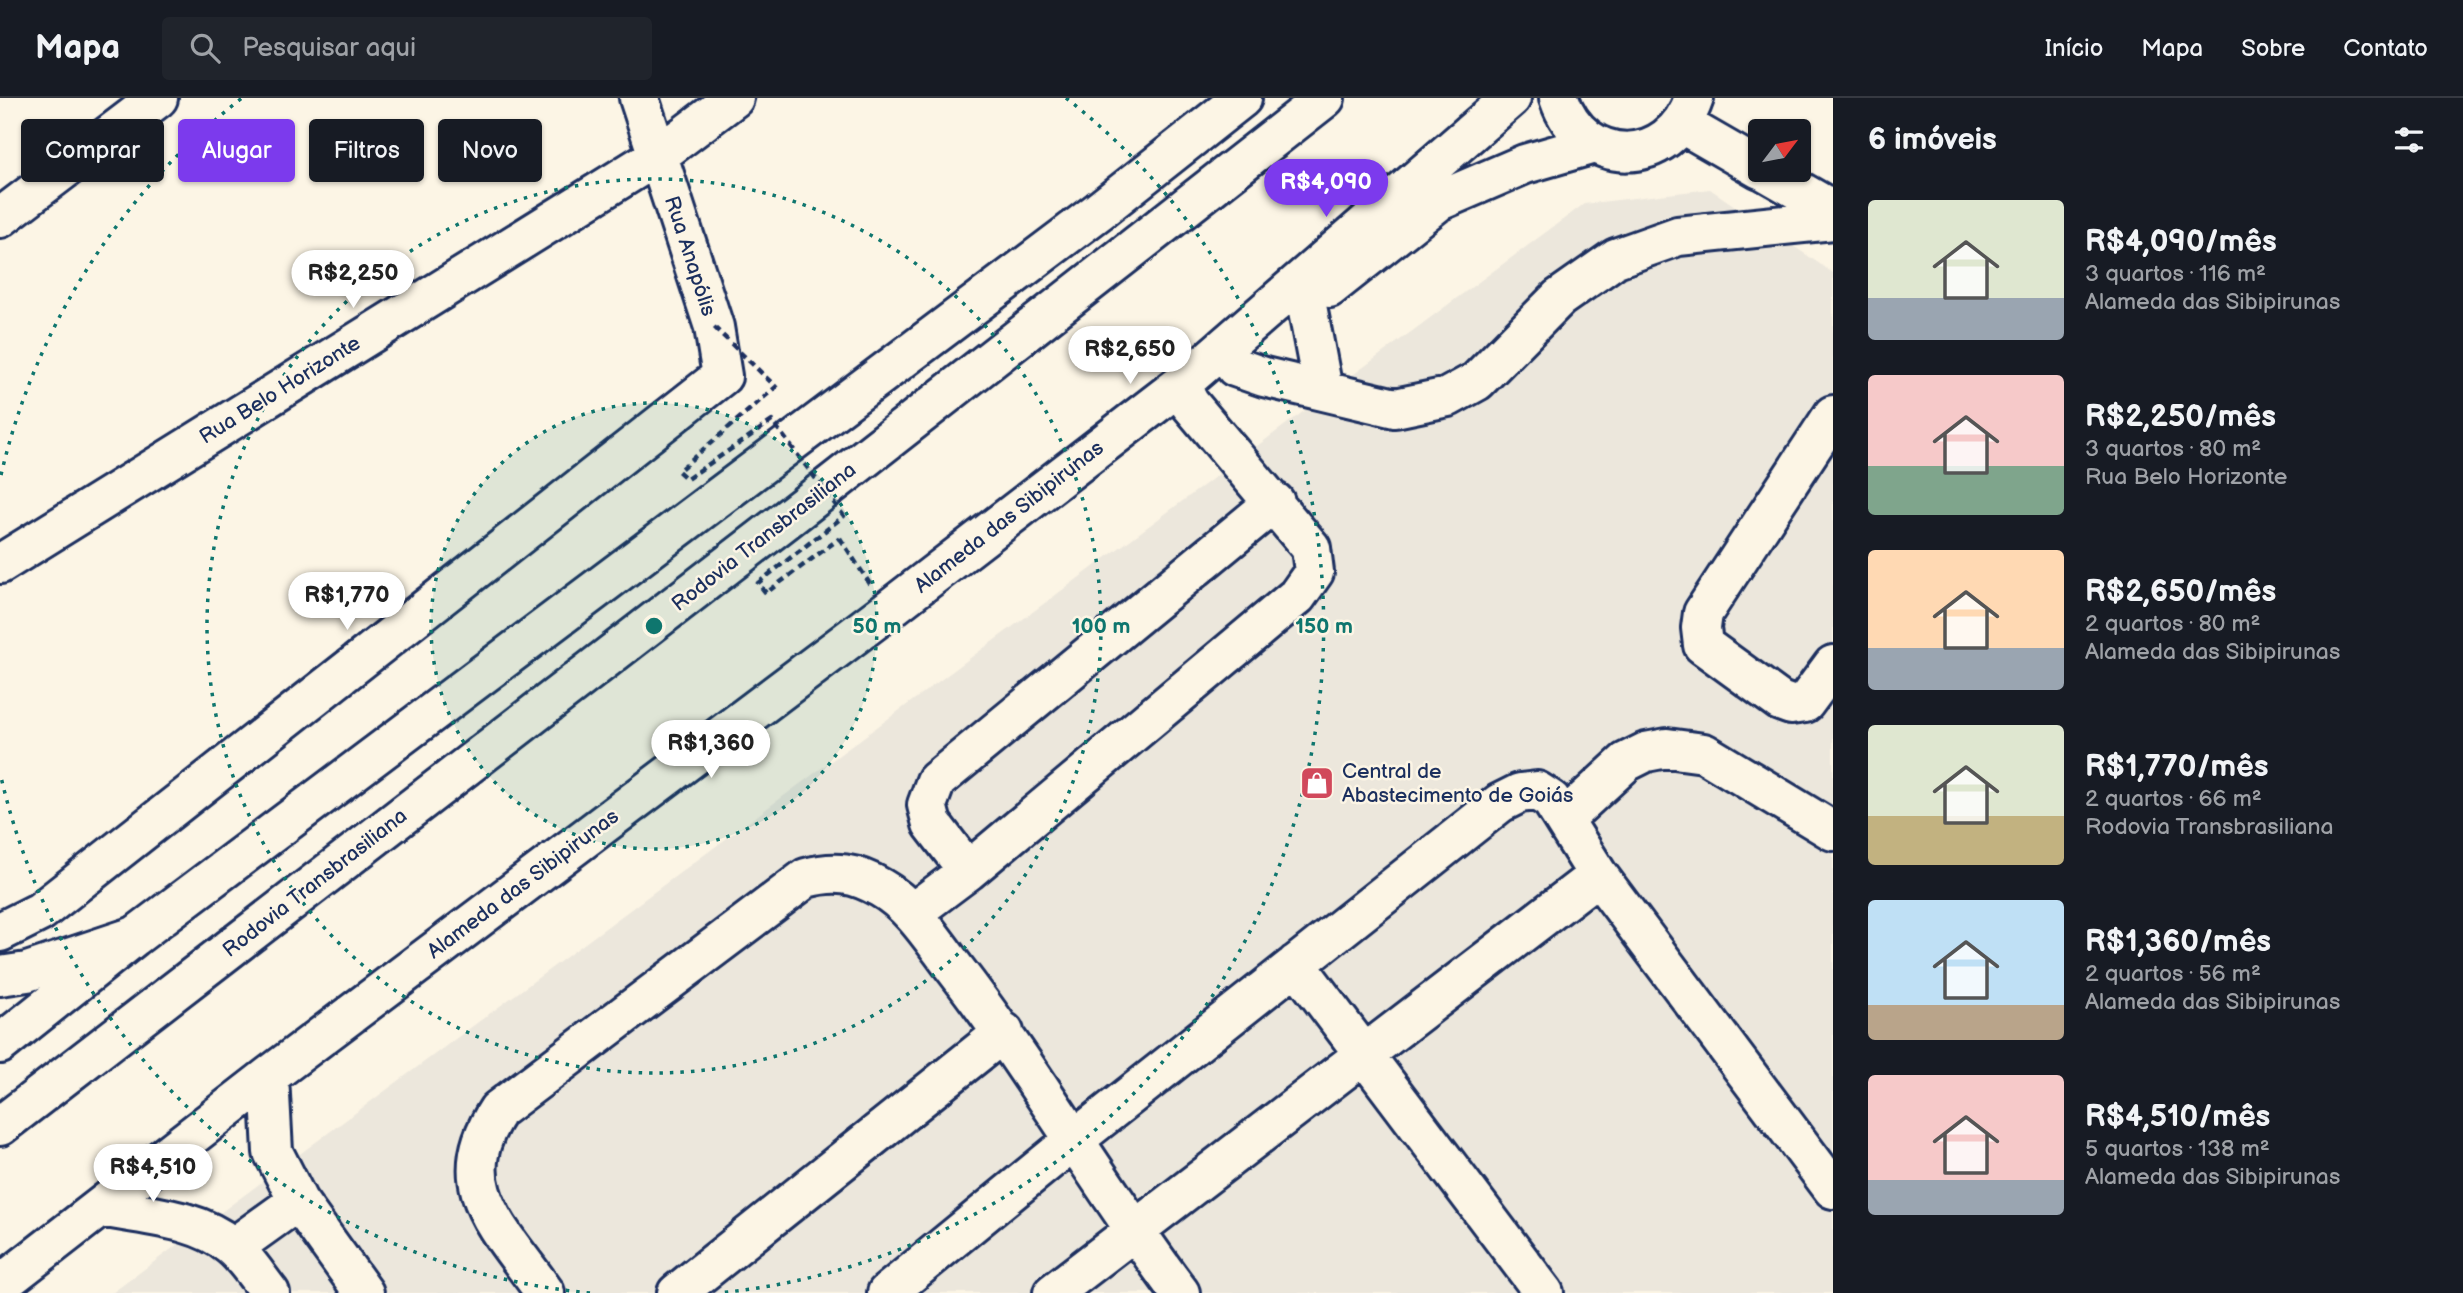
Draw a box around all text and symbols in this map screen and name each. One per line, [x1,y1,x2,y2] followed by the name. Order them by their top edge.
[162,17,652,80] search box
[35,28,120,68] text: Mapa
[186,29,224,67] icon: search
[242,33,416,64] text: Pesquisar aqui
[2045,34,2103,63] text: Início
[2141,34,2203,63] text: Mapa
[2241,34,2305,63] text: Sobre
[2343,34,2428,63] text: Contato
[21,119,164,182] chip: Comprar
[178,119,295,182] chip: Alugar
[309,119,424,182] chip: Filtros
[438,119,542,182] chip: Novo
[1748,119,1811,182] north arrow
[1748,119,1811,182] map controls
[2390,121,2428,159] icon: filters
[1868,122,1997,158] text: 6 imóveis
[1261,159,1391,219] pin: R$4,090
[1280,168,1372,196] text: R$4,090
[659,193,721,319] street label: Rua Anapólis
[2085,224,2277,260] text: R$4,090/mês
[1924,228,2008,312] icon: home
[288,250,418,310] pin: R$2,250
[307,259,399,287] text: R$2,250
[2085,260,2266,288] text: 3 quartos · 116 m²
[2085,288,2340,316] text: Alameda das Sibipirunas
[1065,327,1195,386] pin: R$2,650
[195,330,365,450] street label: Rua Belo Horizonte
[1084,335,1176,363] text: R$2,650
[2085,399,2276,435] text: R$2,250/mês
[1924,403,2008,487] icon: home
[909,435,1109,599] street label: Alameda das Sibipirunas
[2085,435,2261,463] text: 3 quartos · 80 m²
[667,457,861,617] street label: Rodovia Transbrasiliana
[2085,463,2287,491] text: Rua Belo Horizonte
[282,573,412,632] pin: R$1,770
[2085,574,2276,610] text: R$2,650/mês
[1924,578,2008,662] icon: home
[304,581,390,609] text: R$1,770
[2085,610,2261,638] text: 2 quartos · 80 m²
[642,614,666,638] centre of rings
[853,614,901,639] text: 50 m
[1072,614,1130,639] text: 100 m
[1295,614,1353,639] text: 150 m
[2085,638,2340,666] text: Alameda das Sibipirunas
[646,720,776,780] pin: R$1,360
[667,729,755,757] text: R$1,360
[2085,749,2268,785] text: R$1,770/mês
[1924,753,2008,837] icon: home
[1342,759,1573,808] place label: Central de Abastecimento de Goiás
[1298,764,1336,802] shop icon: Central de Abastecimento de Goiás
[2085,785,2262,813] text: 2 quartos · 66 m²
[218,803,412,963] street label: Rodovia Transbrasiliana
[422,804,624,964] street label: Alameda das Sibipirunas
[2085,813,2333,841] text: Rodovia Transbrasiliana
[2085,924,2271,960] text: R$1,360/mês
[1924,928,2008,1012] icon: home
[2085,960,2261,988] text: 2 quartos · 56 m²
[2085,988,2340,1016] text: Alameda das Sibipirunas
[2085,1099,2270,1135] text: R$4,510/mês
[1924,1103,2008,1187] icon: home
[2085,1135,2270,1163] text: 5 quartos · 138 m²
[88,1144,218,1204] pin: R$4,510
[110,1153,196,1181] text: R$4,510
[2085,1163,2340,1191] text: Alameda das Sibipirunas

